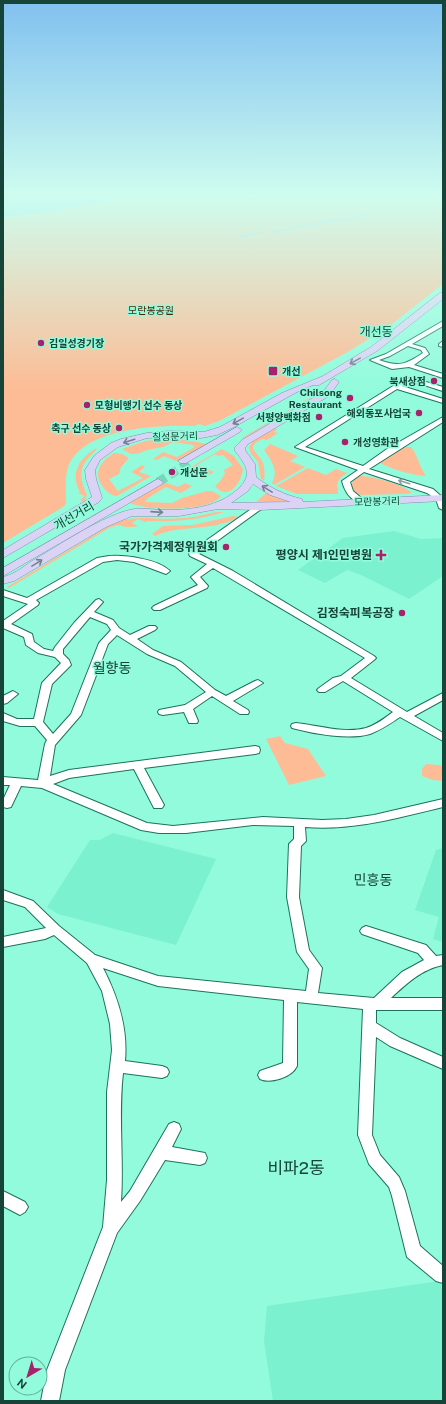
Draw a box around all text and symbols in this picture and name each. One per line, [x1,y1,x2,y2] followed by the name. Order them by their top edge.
[128,304,174,316] park label: 모란봉공원
[359,325,393,339] district label: 개선동
[49,337,104,349] place label: 김일성경기장
[36,338,46,348] marker: 김일성경기장
[349,357,361,365] one-way arrow
[267,365,279,377] marker: 개선
[282,365,300,377] place label: 개선
[389,375,426,387] place label: 북새상점
[429,376,439,386] marker: 북새상점
[289,386,343,410] place label: Chilsong Restaurant
[345,393,355,403] marker: Chilsong Restaurant
[95,399,182,411] place label: 모형비행기 선수 동상
[82,400,92,410] marker: 모형비행기 선수 동상
[347,407,411,419] place label: 해외동포사업국
[414,408,424,418] marker: 해외동포사업국
[256,411,311,423] place label: 서평양백화점
[314,412,324,422] marker: 서평양백화점
[232,417,244,425] one-way arrow
[51,422,111,434] place label: 축구 선수 동상
[114,423,124,433] marker: 축구 선수 동상
[152,429,198,443] street label: 칠성문거리
[353,436,399,448] place label: 개성영화관
[340,437,350,447] marker: 개성영화관
[122,438,135,445] one-way arrow
[180,466,208,478] place label: 개선문
[167,467,177,477] marker: 개선문
[398,478,411,485] one-way arrow
[261,485,273,493] one-way arrow
[354,494,400,508] street label: 모란봉거리
[51,499,97,533] street label: 개선거리
[150,509,163,516] one-way arrow
[119,540,218,554] place label: 국가가격제정위원회
[221,542,231,552] marker: 국가가격제정위원회
[276,548,372,562] place label: 평양시 제1인민병원
[375,549,387,561] marker: 평양시 제1인민병원
[31,559,43,567] one-way arrow
[317,606,394,620] place label: 김정숙피복공장
[397,608,407,618] marker: 김정숙피복공장
[93,660,131,676] district label: 월향동
[354,872,392,888] district label: 민흥동
[267,1158,325,1178] district label: 비파2동
[8,1356,48,1396] north arrow
[15,1377,29,1391] text: N

